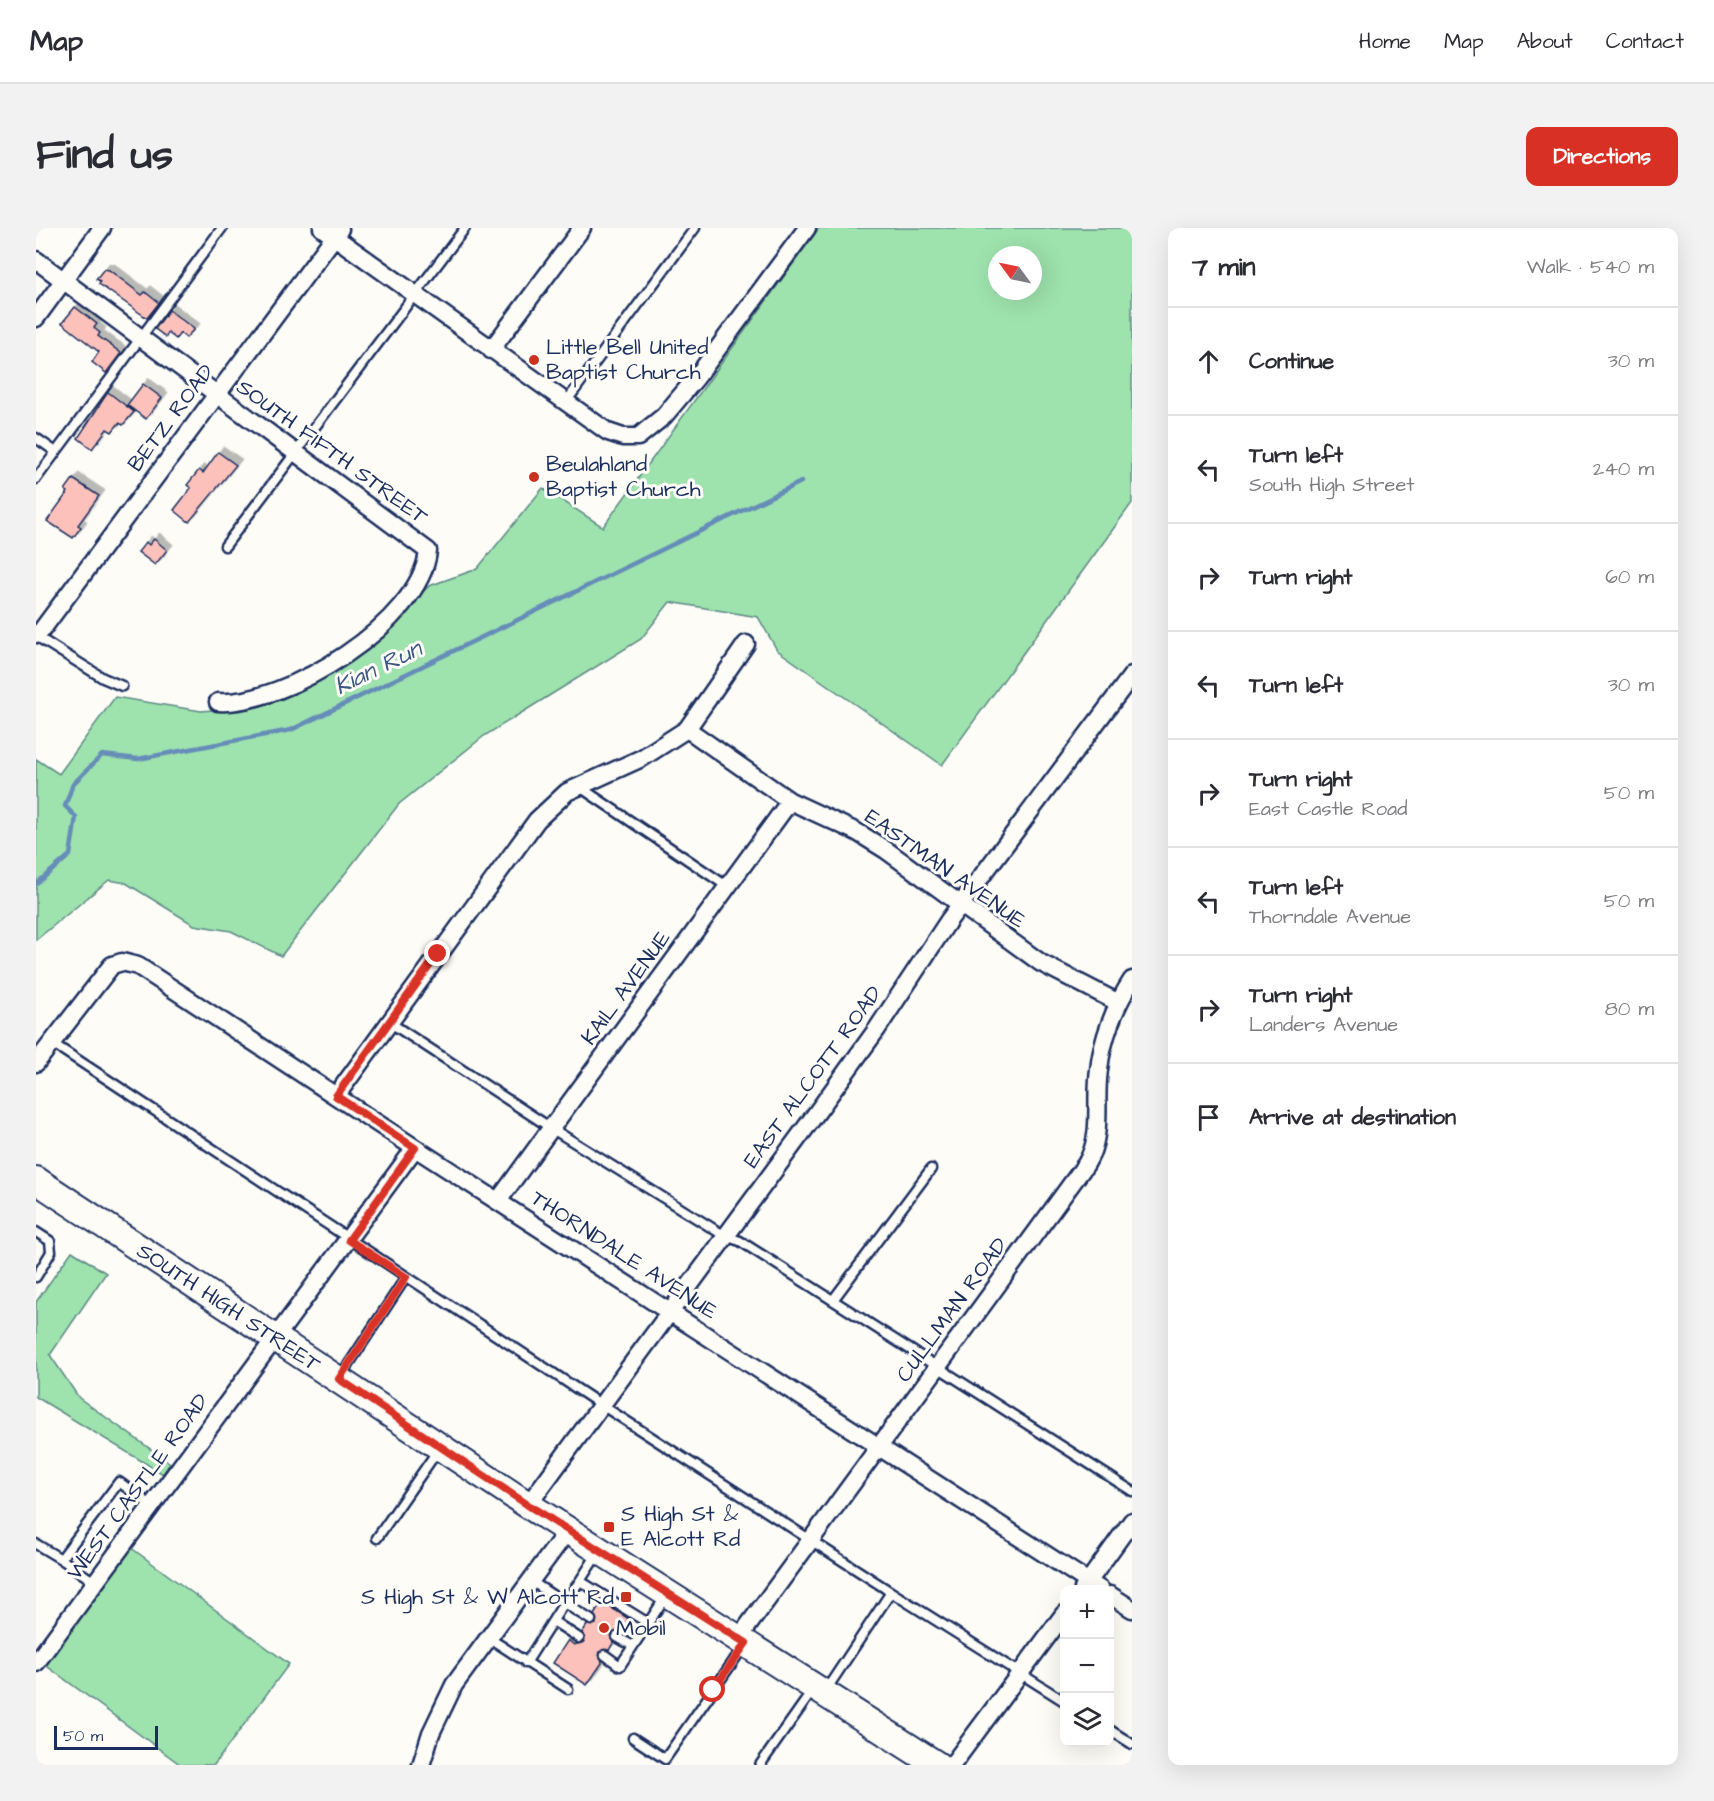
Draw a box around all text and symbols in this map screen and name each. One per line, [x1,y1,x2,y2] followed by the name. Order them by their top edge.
[30,22,83,61] text: Map
[1359,27,1411,56] text: Home
[1444,27,1484,56] text: Map
[1517,27,1573,56] text: About
[1606,27,1684,56] text: Contact
[36,127,173,185] text: Find us
[1526,127,1678,186] button: Directions
[988,246,1042,300] north arrow
[1192,249,1256,285] text: 7 min
[1527,253,1654,281] text: Walk · 540 m
[546,332,709,388] place label: Little Bell United Baptist Church
[1192,345,1225,378] icon: ahead
[1249,346,1334,377] text: Continue
[1608,347,1654,375] text: 30 m
[527,353,541,367] marker: Little Bell United Baptist Church
[120,358,222,478] street label: BETZ ROAD
[230,372,434,532] street label: SOUTH FIFTH STREET
[1249,440,1343,471] text: Turn left
[546,449,701,505] place label: Beulahland Baptist Church
[1192,453,1225,486] icon: left
[1593,455,1654,483] text: 240 m
[527,470,541,484] marker: Beulahland Baptist Church
[1249,471,1414,499] text: South High Street
[1192,561,1225,594] icon: right
[1249,562,1352,593] text: Turn right
[1605,563,1654,591] text: 60 m
[329,631,429,704] water label: Kian Run
[1192,669,1225,702] icon: left
[1249,670,1343,701] text: Turn left
[1608,671,1654,699] text: 30 m
[1249,764,1352,795] text: Turn right
[1192,777,1225,810] icon: right
[1604,779,1654,807] text: 50 m
[1249,795,1408,823] text: East Castle Road
[858,802,1032,936] street label: EASTMAN AVENUE
[1249,872,1343,903] text: Turn left
[1192,885,1225,918] icon: left
[1604,887,1654,915] text: 50 m
[1249,903,1411,931] text: Thorndale Avenue
[574,924,678,1052] street label: KAIL AVENUE
[424,940,450,966] route end
[736,980,890,1174] street label: EAST ALCOTT ROAD
[1249,980,1352,1011] text: Turn right
[1192,993,1225,1026] icon: right
[1605,995,1654,1023] text: 80 m
[1249,1011,1398,1039] text: Landers Avenue
[1192,1101,1225,1134] icon: arrive
[1249,1102,1456,1133] text: Arrive at destination
[525,1183,723,1327] street label: THORNDALE AVENUE
[889,1231,1015,1389] street label: CULLMAN ROAD
[131,1235,327,1380] street label: SOUTH HIGH STREET
[60,1387,216,1587] street label: WEST CASTLE ROAD
[621,1499,740,1555] place label: S High St & E Alcott Rd
[602,1520,616,1534] marker: S High St & E Alcott Rd
[361,1582,614,1614] place label: S High St & W Alcott Rd
[1060,1585,1114,1747] map controls
[1060,1585,1114,1639] button: +
[619,1590,633,1604] marker: S High St & W Alcott Rd
[616,1613,666,1644] place label: Mobil
[597,1621,611,1635] marker: Mobil
[1060,1639,1114,1693] button: −
[699,1676,725,1702] route start
[1060,1693,1114,1747] button: layers
[54,1723,158,1750] scale bar
[63,1725,103,1747] text: 50 m

